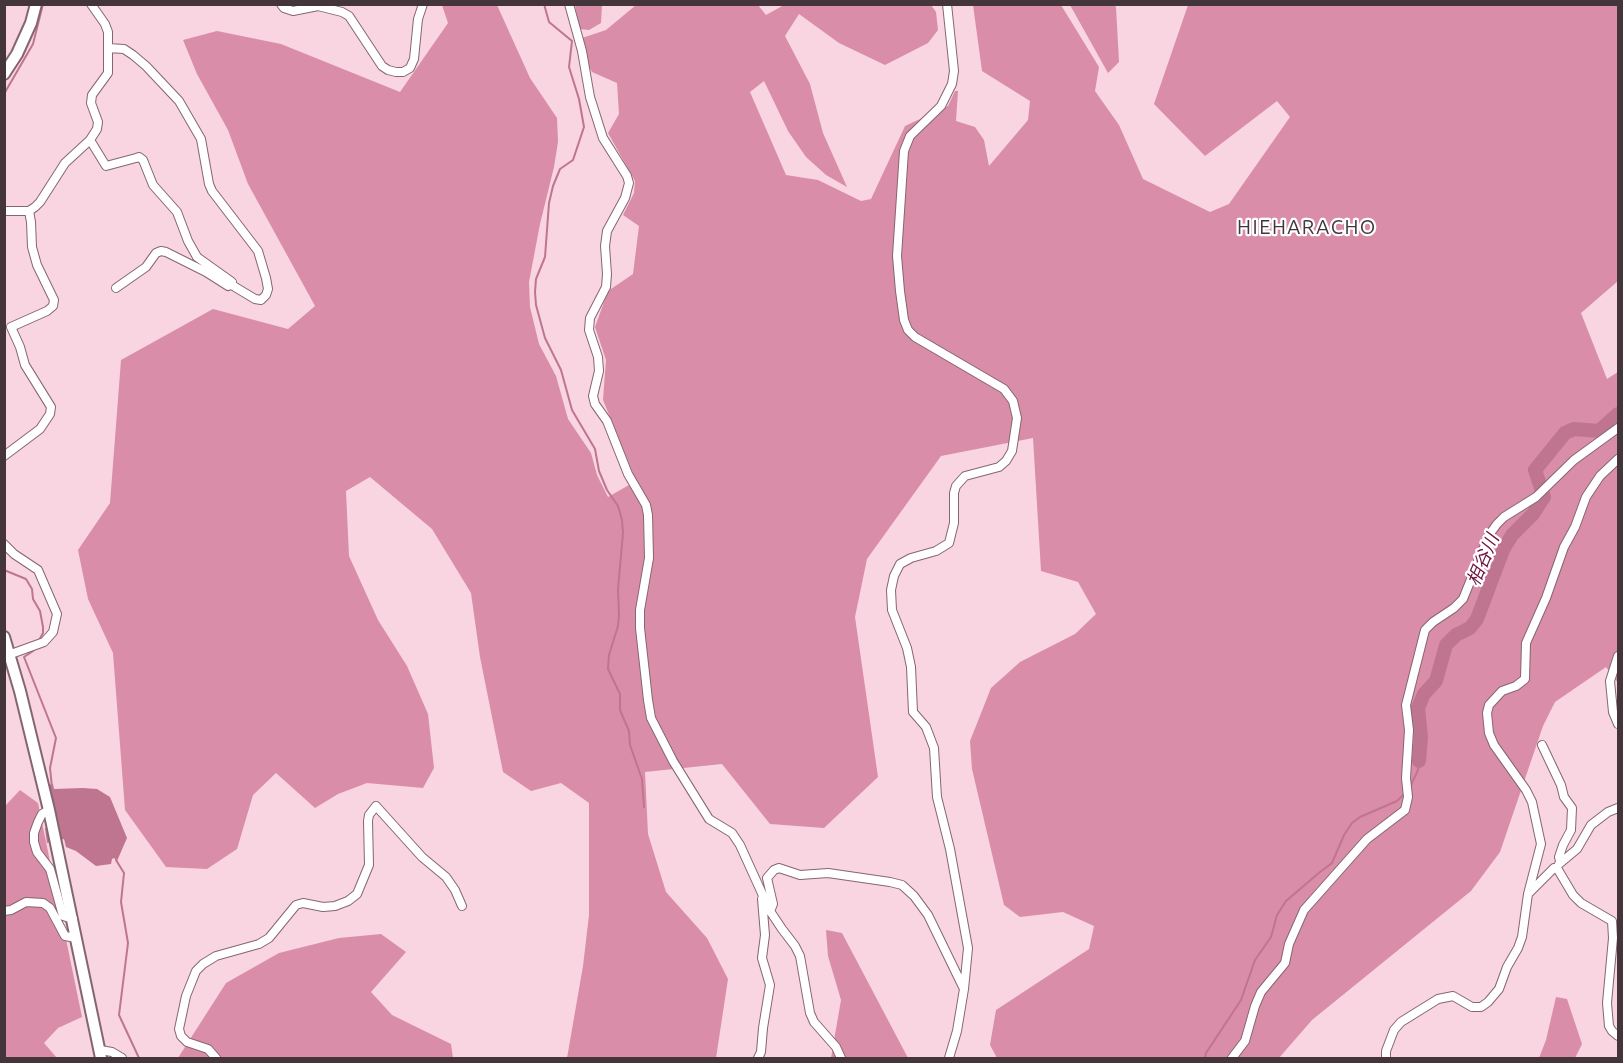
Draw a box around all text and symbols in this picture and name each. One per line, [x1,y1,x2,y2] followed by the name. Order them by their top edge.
[1237,215,1377,239] district label: HIEHARACHO
[1463,531,1503,589] water label: 相谷川

